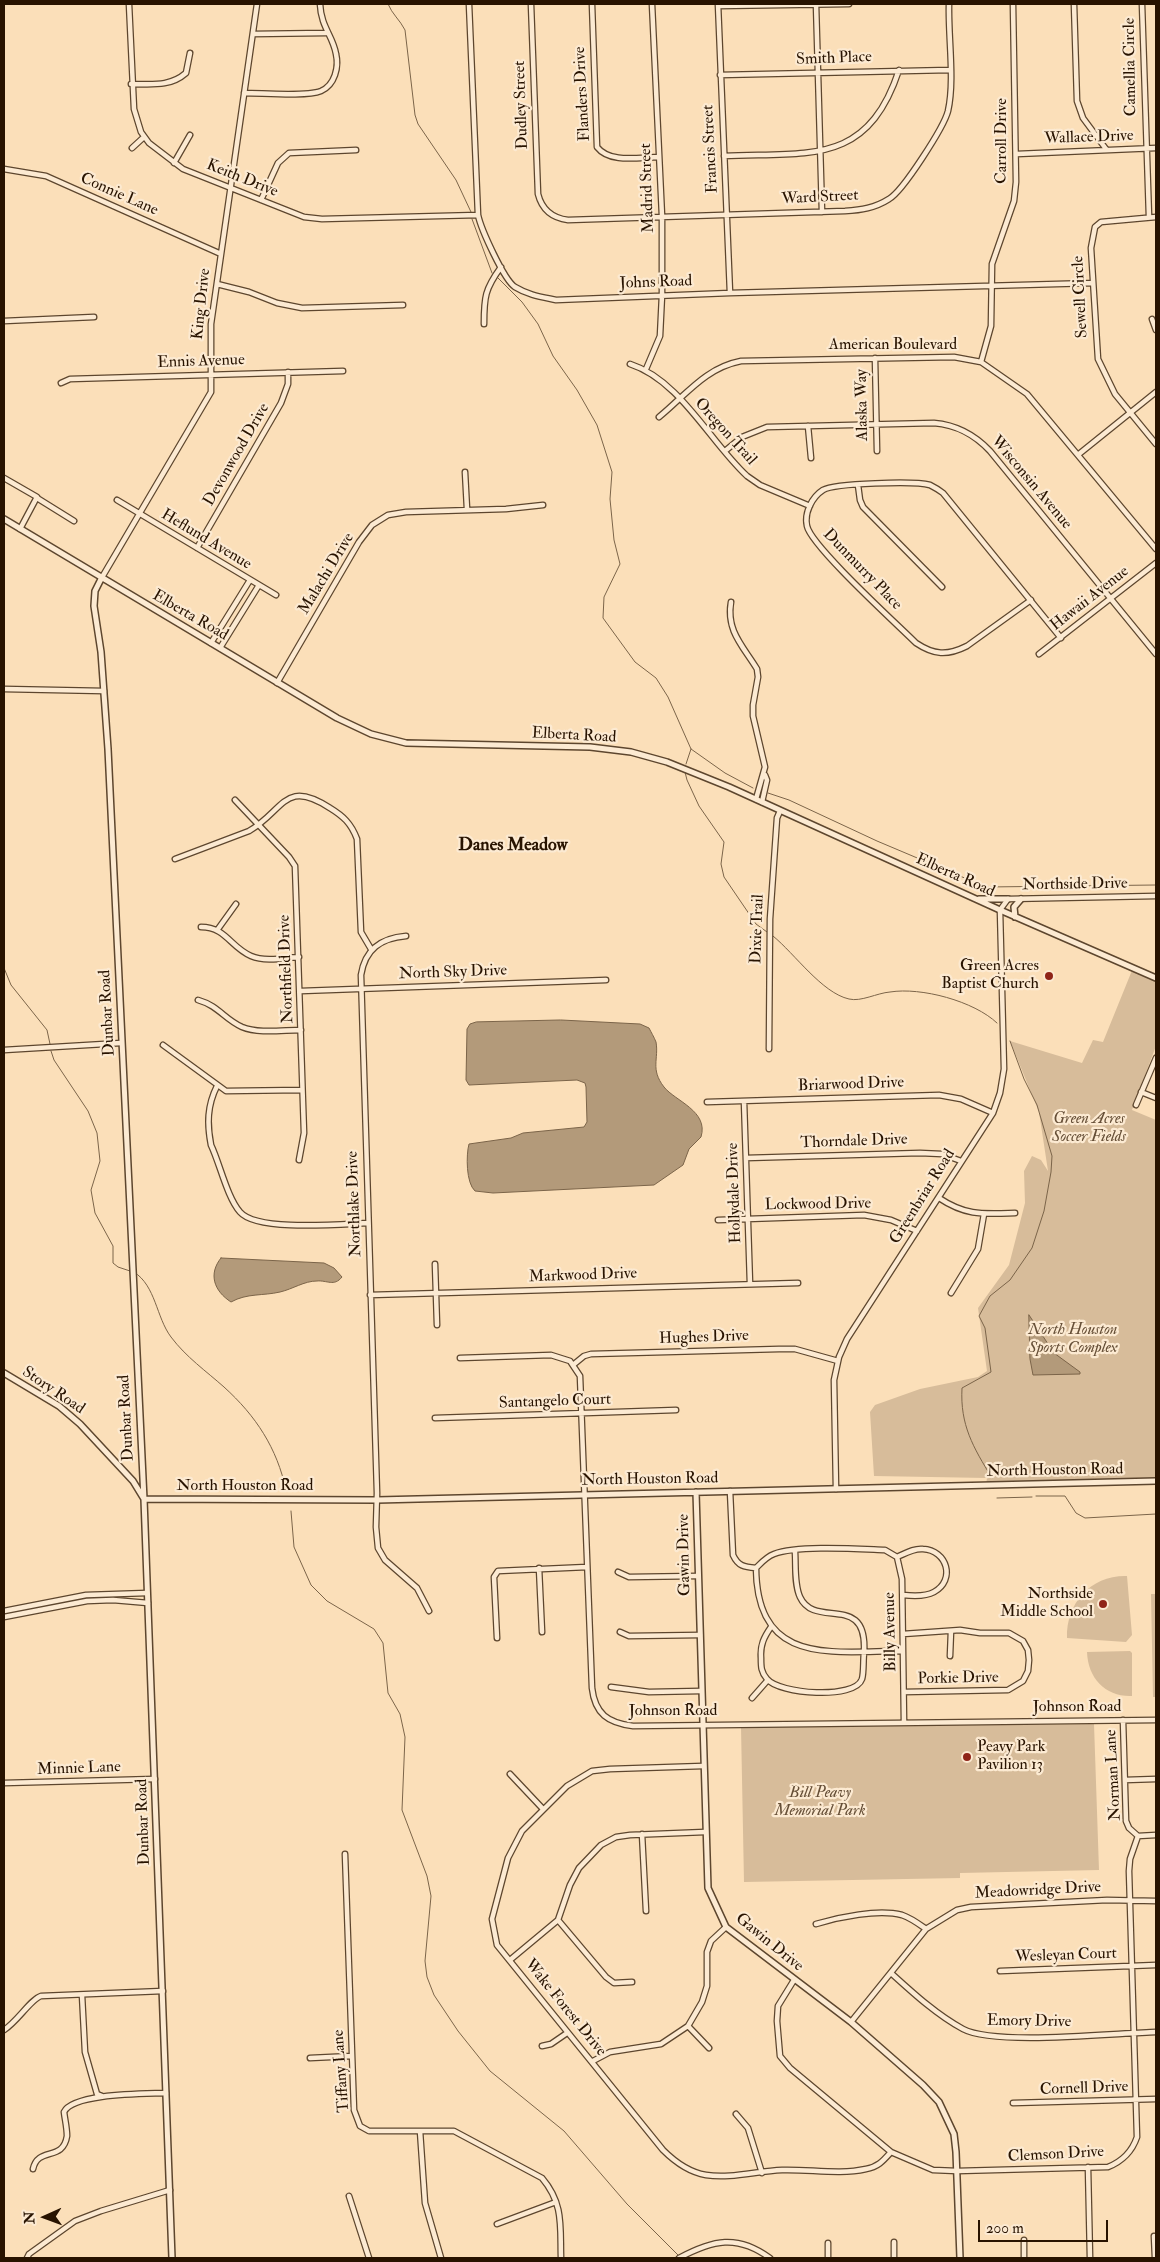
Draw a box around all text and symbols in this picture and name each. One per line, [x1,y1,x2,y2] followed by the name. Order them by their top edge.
[1121,18,1141,116] street label: Camellia Circle
[571,46,595,142] street label: Flanders Drive
[796,48,872,70] street label: Smith Place
[511,60,533,150] street label: Dudley Street
[993,98,1013,184] street label: Carroll Drive
[699,104,723,194] street label: Francis Street
[1044,127,1134,149] street label: Wallace Drive
[637,143,659,233] street label: Madrid Street
[203,156,281,202] street label: Keith Drive
[77,169,161,221] street label: Connie Lane
[781,186,859,210] street label: Ward Street
[1069,255,1093,339] street label: Sewell Circle
[189,267,215,341] street label: King Drive
[619,272,693,294] street label: Johns Road
[829,336,957,356] street label: American Boulevard
[157,351,245,373] street label: Ennis Avenue
[853,369,873,441] street label: Alaska Way
[690,394,760,470] street label: Oregon Trail
[200,400,274,510] street label: Devonwood Drive
[986,432,1076,534] street label: Wisconsin Avenue
[157,506,255,574] street label: Heflund Avenue
[818,525,906,615] street label: Dunmurry Place
[295,530,359,618] street label: Malachi Drive
[1047,562,1133,636] street label: Hawaii Avenue
[149,587,231,645] street label: Elberta Road
[531,724,617,748] street label: Elberta Road
[458,835,568,857] district label: Danes Meadow
[912,850,998,902] street label: Elberta Road
[1022,874,1128,896] street label: Northside Drive
[747,894,769,964] street label: Dixie Trail
[276,914,298,1024] street label: Northfield Drive
[941,957,1039,995] place label: Green Acres Baptist Church
[399,962,507,984] street label: North Sky Drive
[96,969,120,1057] street label: Dunbar Road
[1043,970,1055,982] marker: Green Acres Baptist Church
[798,1074,904,1096] street label: Briarwood Drive
[1052,1110,1126,1148] park label: Green Acres Soccer Fields
[800,1131,908,1153] street label: Thorndale Drive
[724,1142,746,1244] street label: Hollydale Drive
[886,1146,960,1248] street label: Greenbriar Road
[344,1151,366,1257] street label: Northlake Drive
[765,1194,871,1216] street label: Lockwood Drive
[528,1265,638,1287] street label: Markwood Drive
[1028,1321,1118,1359] park label: North Houston Sports Complex
[659,1327,749,1349] street label: Hughes Drive
[18,1363,88,1419] street label: Story Road
[115,1374,139,1462] street label: Dunbar Road
[499,1390,611,1414] street label: Santangelo Court
[986,1460,1124,1482] street label: North Houston Road
[581,1469,719,1491] street label: North Houston Road
[177,1477,313,1497] street label: North Houston Road
[675,1514,695,1596] street label: Gawin Drive
[1000,1585,1093,1623] place label: Northside Middle School
[881,1592,901,1672] street label: Billy Avenue
[1097,1598,1109,1610] marker: Northside Middle School
[917,1669,999,1689] street label: Porkie Drive
[1033,1698,1121,1718] street label: Johnson Road
[629,1702,717,1722] street label: Johnson Road
[1102,1729,1126,1821] street label: Norman Lane
[977,1738,1045,1776] place label: Peavy Park Pavilion 13
[961,1751,973,1763] marker: Peavy Park Pavilion 13
[37,1758,121,1780] street label: Minnie Lane
[133,1778,155,1866] street label: Dunbar Road
[774,1784,866,1822] park label: Bill Peavy Memorial Park
[974,1878,1102,1904] street label: Meadowridge Drive
[731,1910,807,1976] street label: Gawin Drive
[1015,1945,1117,1967] street label: Wesleyan Court
[520,1956,610,2060] street label: Wake Forest Drive
[987,2012,1071,2032] street label: Emory Drive
[330,2029,354,2113] street label: Tiffany Lane
[1039,2078,1129,2100] street label: Cornell Drive
[1007,2143,1105,2167] street label: Clemson Drive
[20,2192,70,2242] north arrow
[980,2210,1110,2242] scale bar
[21,2211,38,2224] text: N
[986,2219,1024,2238] text: 200 m

